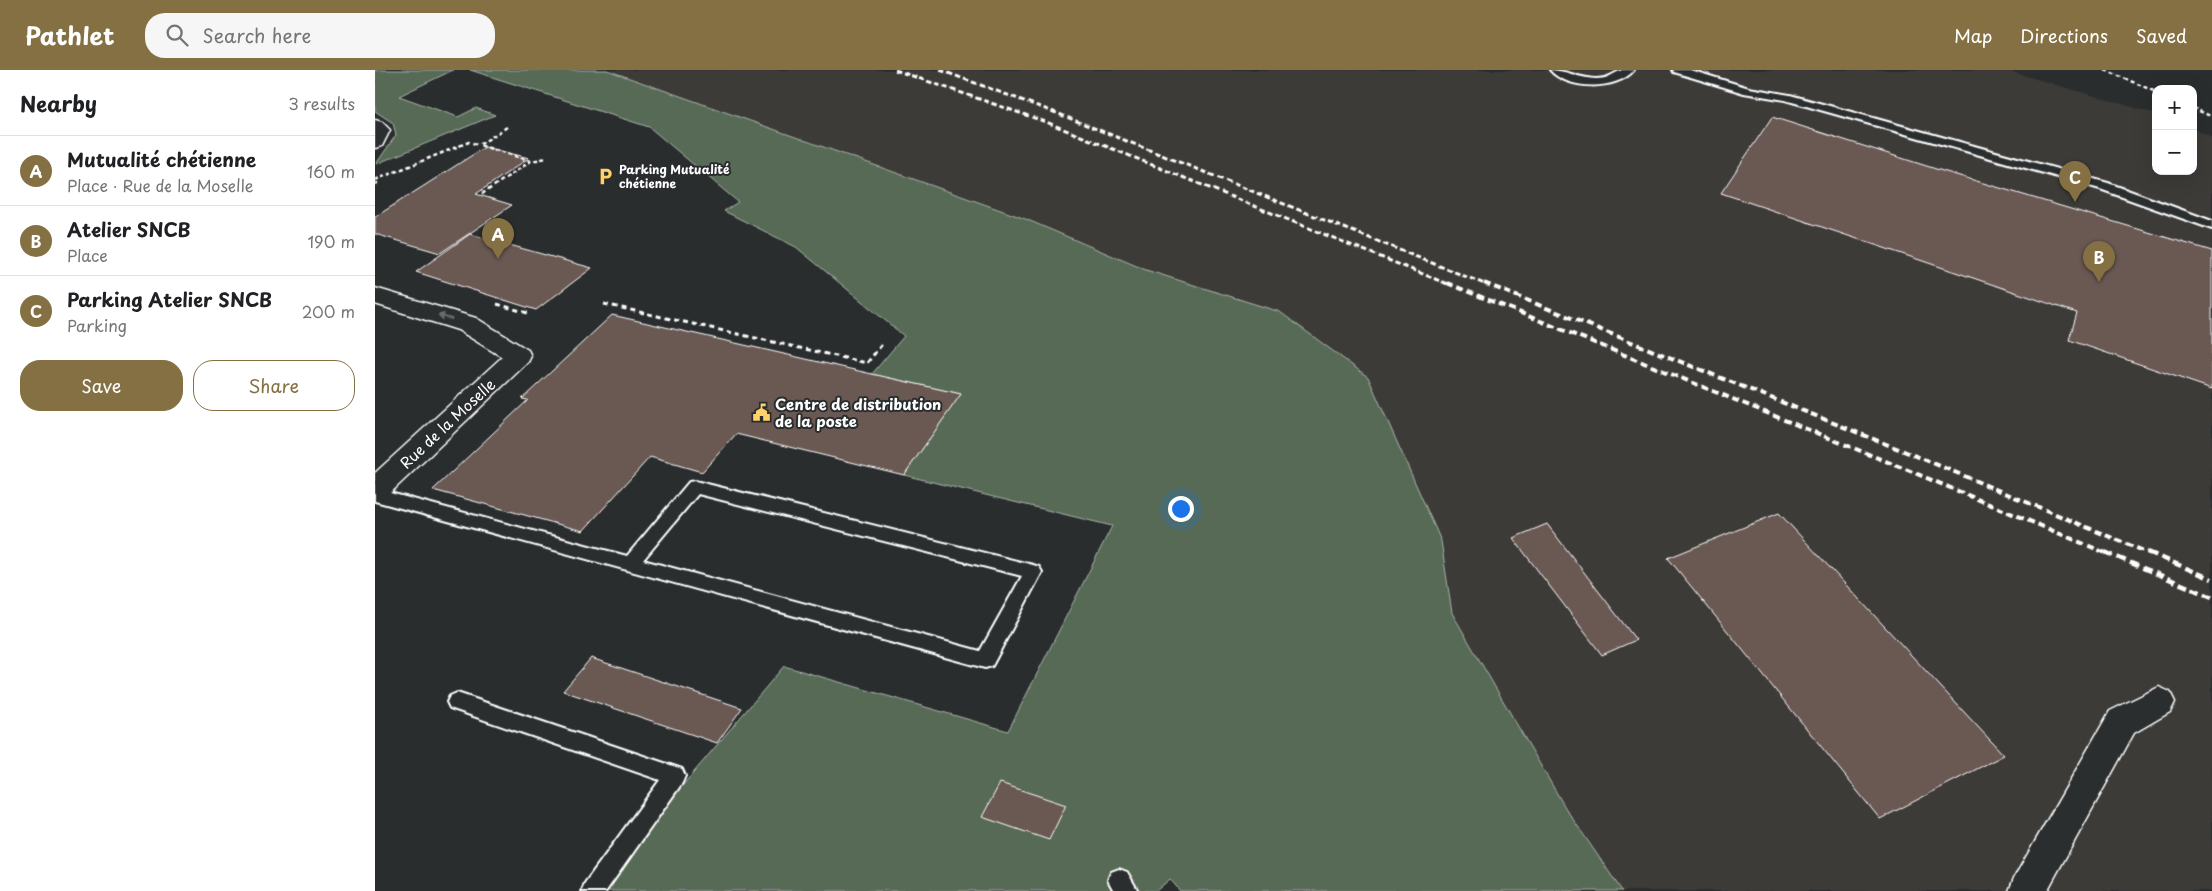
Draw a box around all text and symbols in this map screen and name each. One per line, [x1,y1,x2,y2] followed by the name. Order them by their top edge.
[145,13,495,58] search box
[25,17,115,53] text: Pathlet
[163,21,191,49] icon: search
[203,21,311,49] text: Search here
[1954,22,1992,49] text: Map
[2020,22,2108,49] text: Directions
[2136,22,2187,49] text: Saved
[2152,85,2197,175] map controls
[2152,85,2197,130] button: +
[20,87,97,119] text: Nearby
[288,91,355,115] text: 3 results
[2152,130,2197,175] button: −
[67,145,256,173] text: Mutualité chétienne
[30,159,42,183] text: A
[307,159,355,183] text: 160 m
[619,160,730,192] place label: Parking Mutualité chétienne
[2059,161,2091,202] pin: C
[595,166,615,186] parking icon: Parking Mutualité chétienne
[67,173,253,197] text: Place · Rue de la Moselle
[67,215,191,243] text: Atelier SNCB
[482,218,514,259] pin: A
[31,229,41,253] text: B
[307,229,355,253] text: 190 m
[2083,241,2115,282] pin: B
[67,243,108,267] text: Place
[67,285,272,313] text: Parking Atelier SNCB
[30,299,42,323] text: C
[302,299,355,323] text: 200 m
[67,313,127,337] text: Parking
[438,313,453,321] one-way arrow
[20,360,183,411] button: Save
[193,360,355,411] button: Share
[394,373,500,473] street label: Rue de la Moselle
[775,392,941,432] place label: Centre de distribution de la poste
[751,402,771,422] public building icon: Centre de distribution de la poste
[1168,496,1194,522] your location

